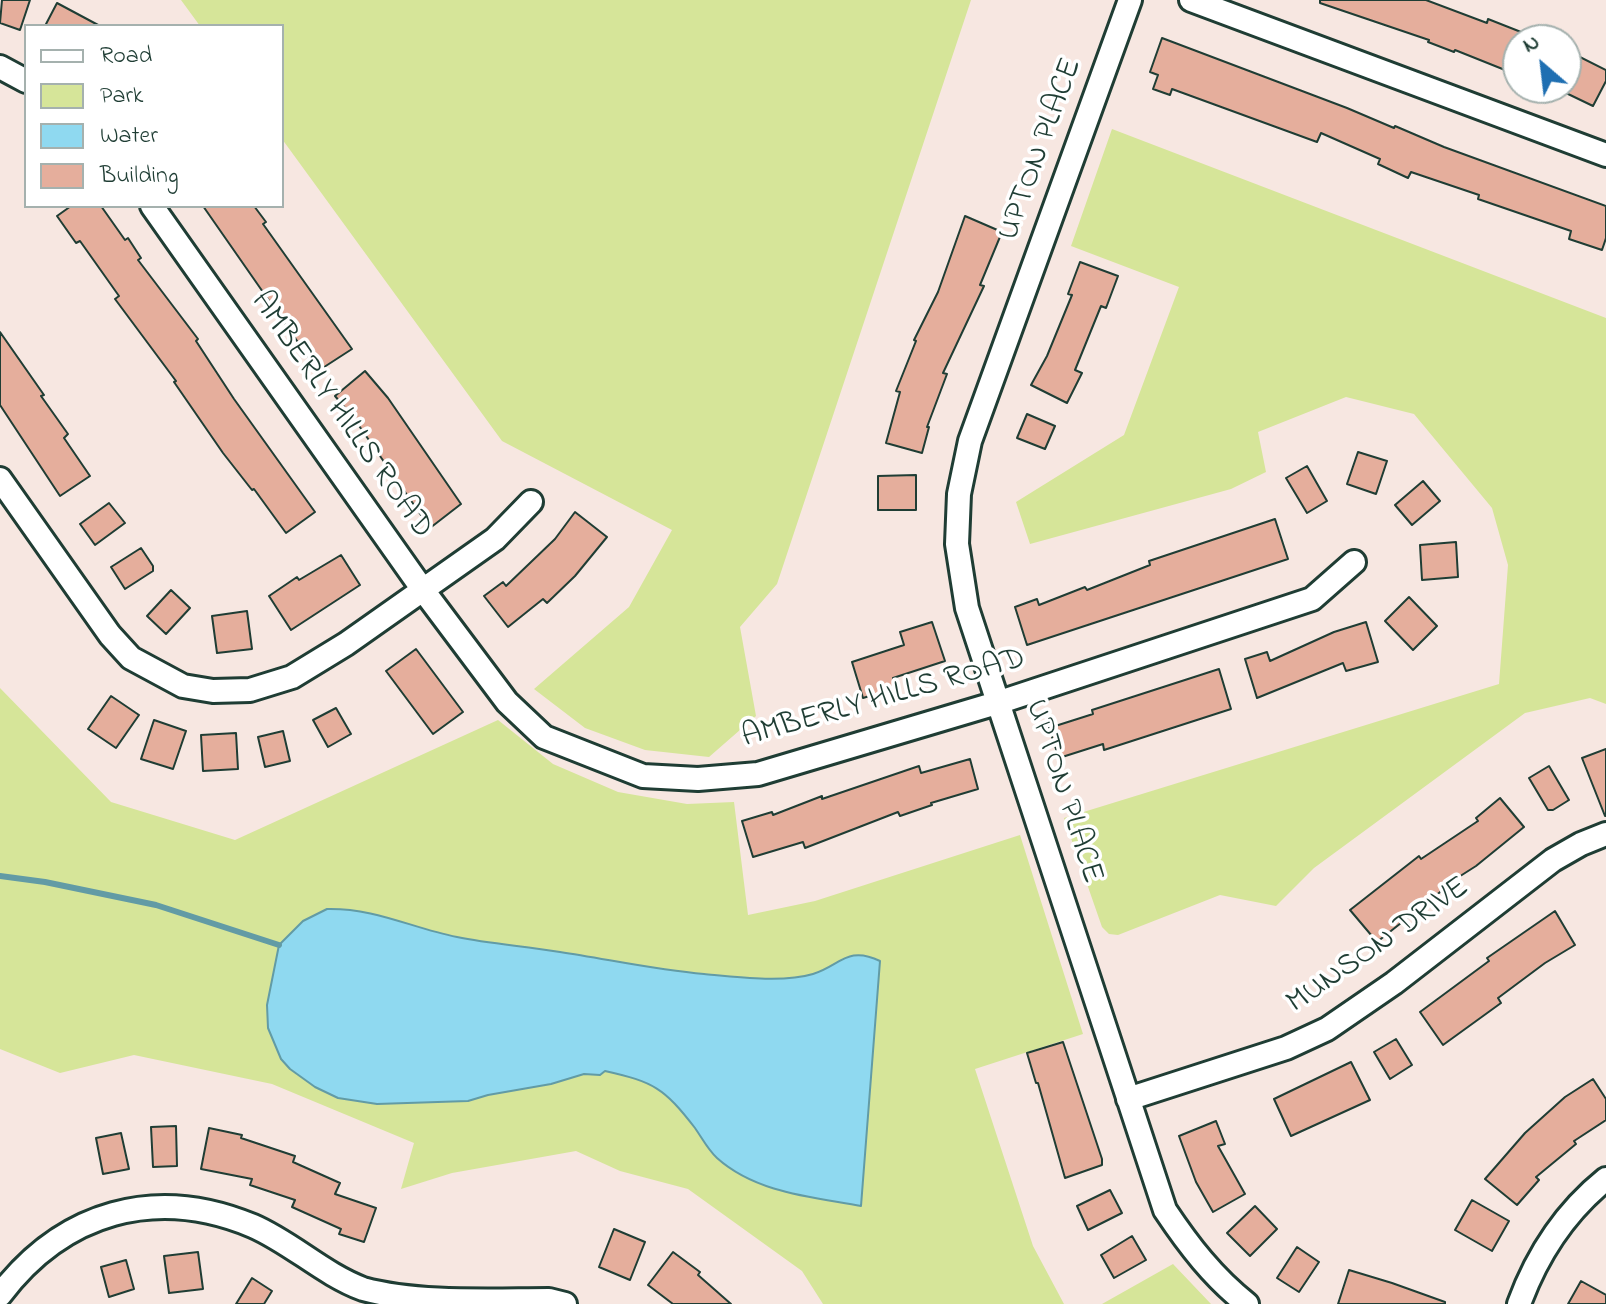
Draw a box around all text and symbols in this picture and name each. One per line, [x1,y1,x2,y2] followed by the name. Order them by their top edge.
[24,24,284,208] legend
[1502,24,1582,104] north arrow
[1518,27,1546,62] text: N
[100,39,152,74] text: Road
[991,54,1093,246] street label: UPTON PLACE
[100,79,143,114] text: Park
[100,119,158,154] text: Water
[100,159,179,194] text: Building
[240,285,440,547] street label: AMBERLY HILLS ROAD
[738,641,1030,759] street label: AMBERLY HILLS ROAD
[1014,695,1110,889] street label: UPTON PLACE
[1280,870,1478,1024] street label: MUNSON DRIVE

